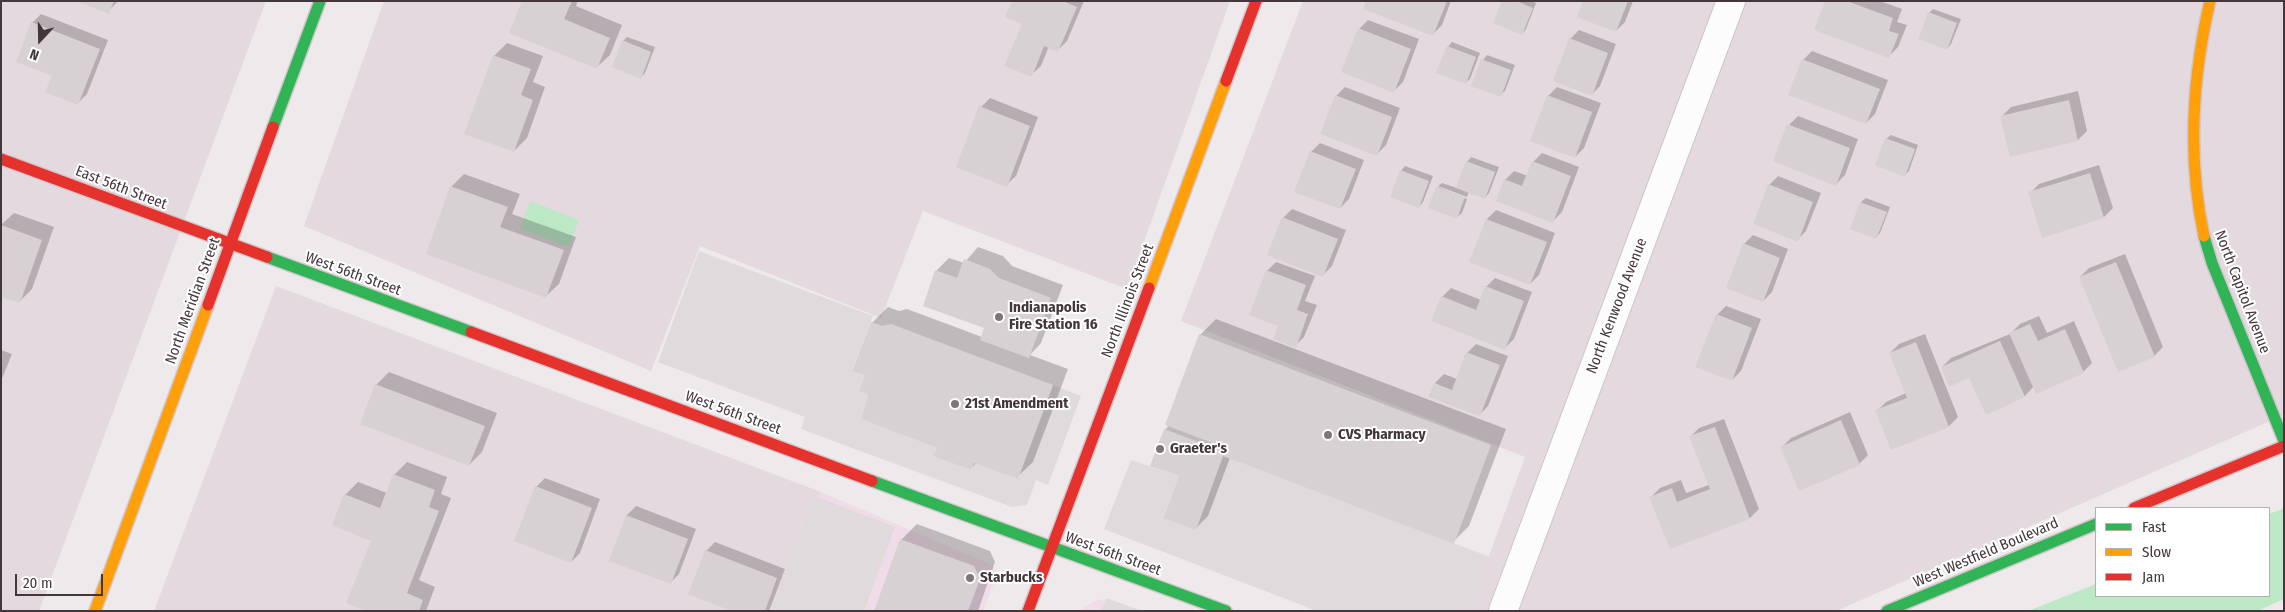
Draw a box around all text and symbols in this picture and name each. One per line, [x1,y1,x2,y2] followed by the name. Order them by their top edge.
[15,15,65,65] north arrow
[27,45,41,64] text: N
[73,162,169,214] street label: East 56th Street
[2210,228,2274,356] street label: North Capitol Avenue
[162,235,224,367] street label: North Meridian Street
[1583,236,1651,376] street label: North Kenwood Avenue
[1098,241,1158,361] street label: North Illinois Street
[303,248,403,300] street label: West 56th Street
[1009,299,1098,334] place label: Indianapolis Fire Station 16
[993,311,1005,323] marker: Indianapolis Fire Station 16
[683,387,783,439] street label: West 56th Street
[965,395,1068,413] place label: 21st Amendment
[949,398,961,410] marker: 21st Amendment
[1338,426,1426,444] place label: CVS Pharmacy
[1322,429,1334,441] marker: CVS Pharmacy
[1170,440,1227,458] place label: Graeter's
[1154,443,1166,455] marker: Graeter's
[2095,507,2270,597] legend
[1911,514,2061,592] street label: West Westfield Boulevard
[2142,518,2166,536] text: Fast
[1063,528,1163,580] street label: West 56th Street
[2142,543,2171,561] text: Slow
[18,564,105,596] scale bar
[2142,568,2165,586] text: Jam
[980,569,1042,587] place label: Starbucks
[964,572,976,584] marker: Starbucks
[23,574,53,592] text: 20 m

